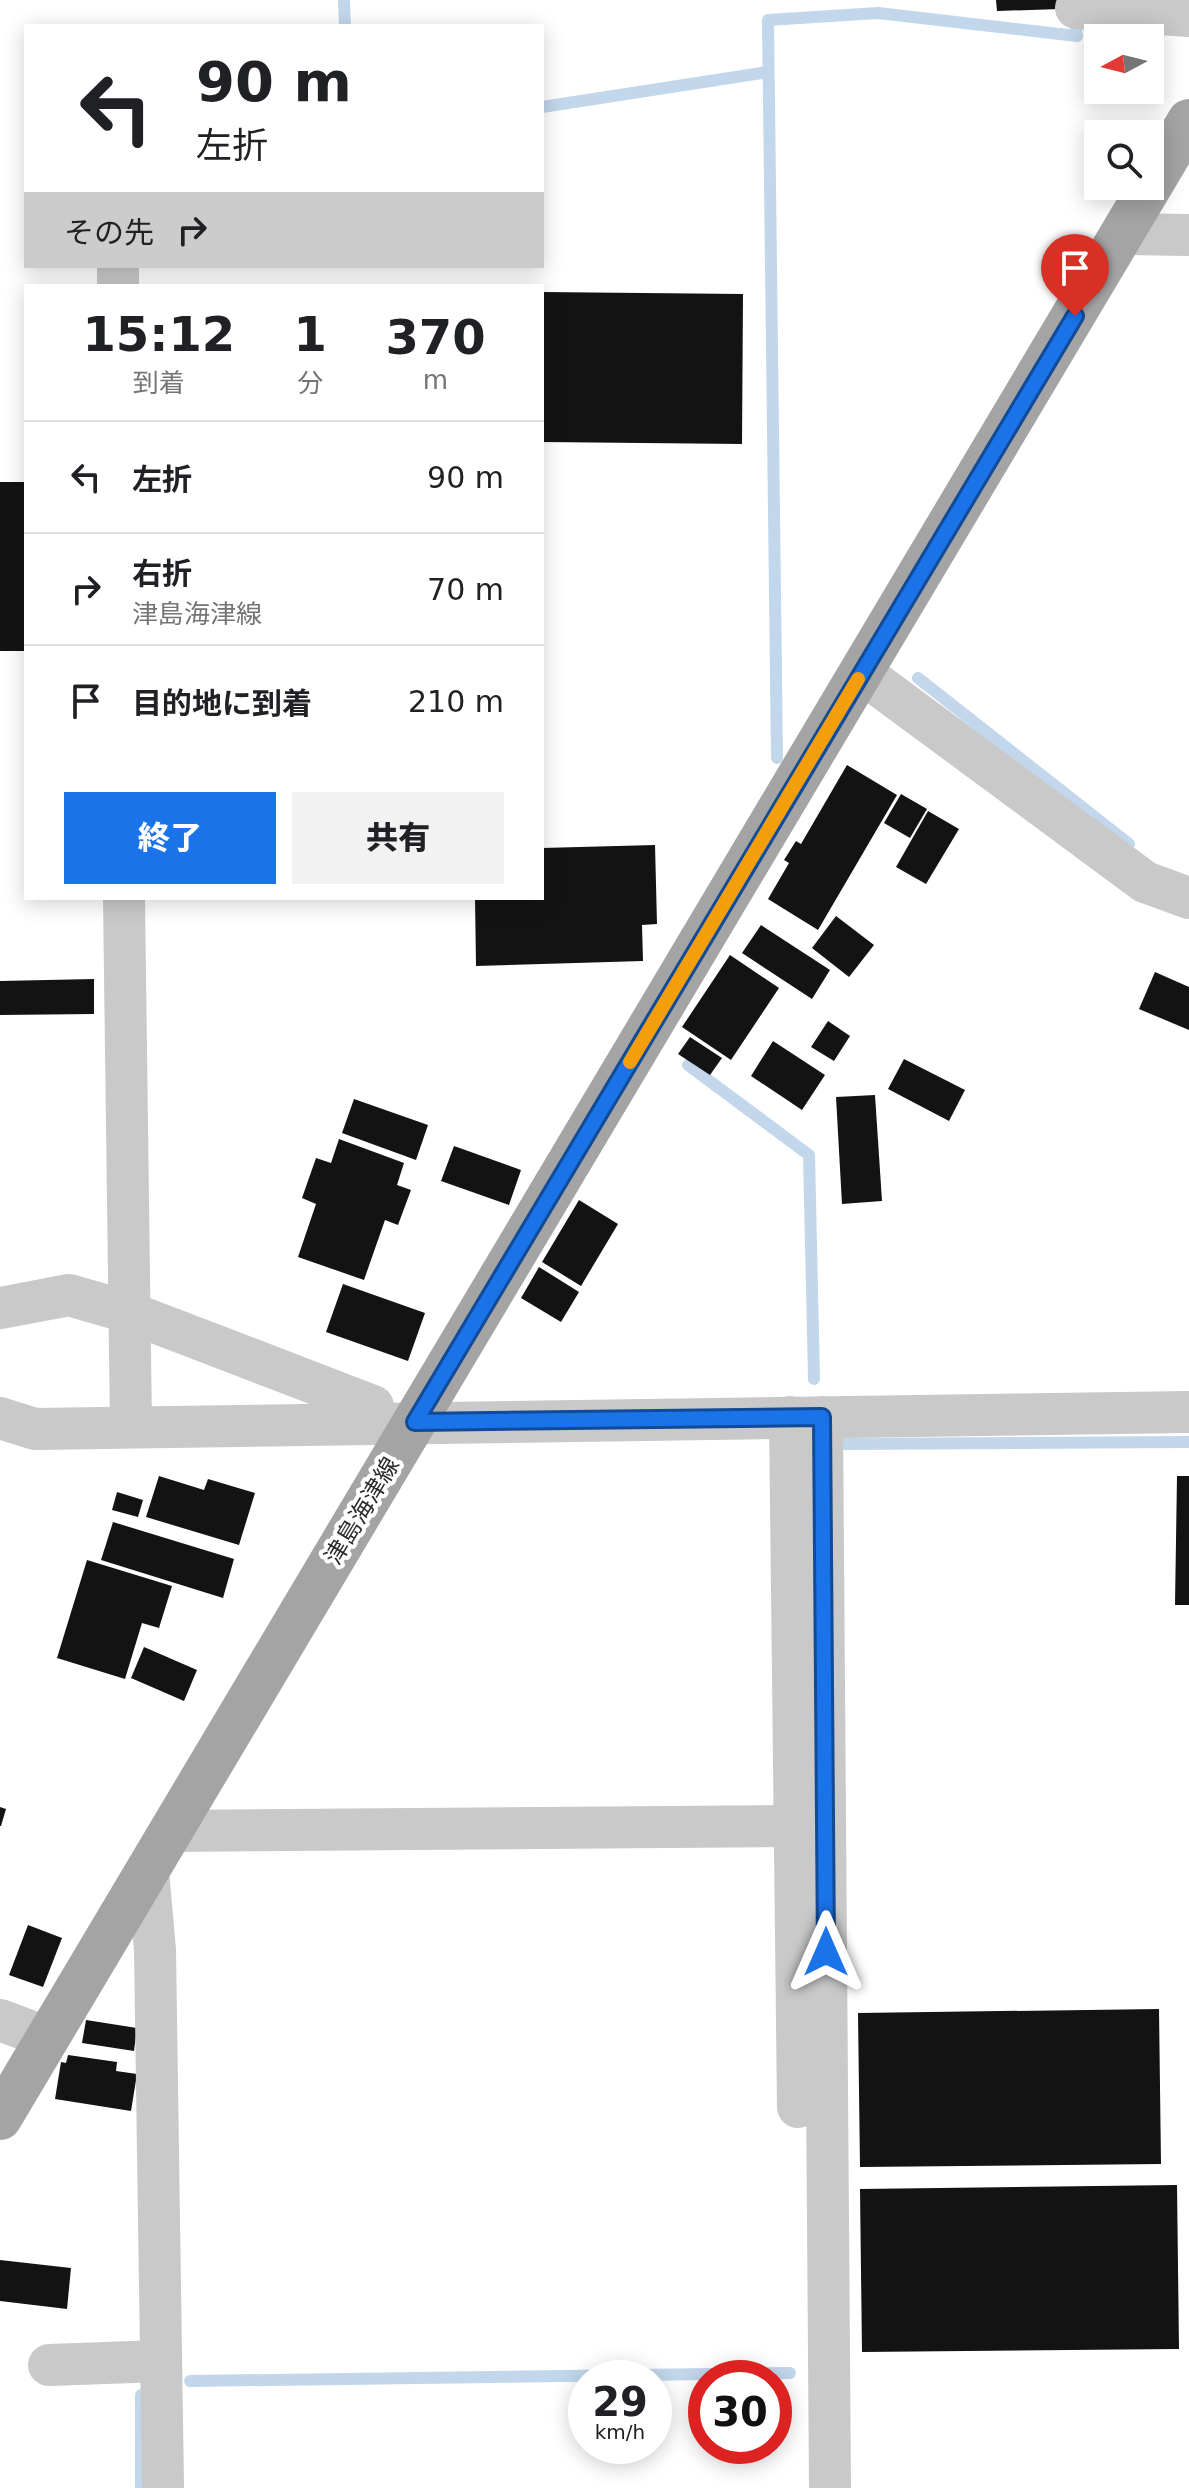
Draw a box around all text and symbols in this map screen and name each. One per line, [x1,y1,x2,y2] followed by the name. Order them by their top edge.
[1084,24,1164,104] north arrow
[1084,24,1164,200] map controls
[196,49,352,114] text: 90 m
[64,56,168,160] icon: left
[1084,120,1164,200] button: search
[196,125,268,166] text: 左折
[170,208,214,252] icon: right
[64,215,154,250] text: その先
[1041,234,1109,316] pin
[1053,246,1097,290] icon: arrive
[82,306,235,362] text: 15:12
[294,306,327,362] text: 1
[385,309,486,365] text: 370
[423,365,448,395] text: m
[133,368,185,398] text: 到着
[297,368,323,398] text: 分
[64,455,108,499] icon: left
[427,460,504,495] text: 90 m
[132,462,192,497] text: 左折
[132,556,192,591] text: 右折
[64,567,108,611] icon: right
[427,572,504,607] text: 70 m
[132,599,262,629] text: 津島海津線
[64,679,108,723] icon: arrive
[408,684,504,719] text: 210 m
[132,686,312,721] text: 目的地に到着
[64,792,276,884] button: 終了
[292,792,504,884] button: 共有
[319,1452,405,1570] street label: 津島海津線
[784,1910,868,1994] position arrow
[688,2360,792,2464] speed limit sign: 30
[592,2379,648,2425] text: 29
[595,2420,645,2444] text: km/h

